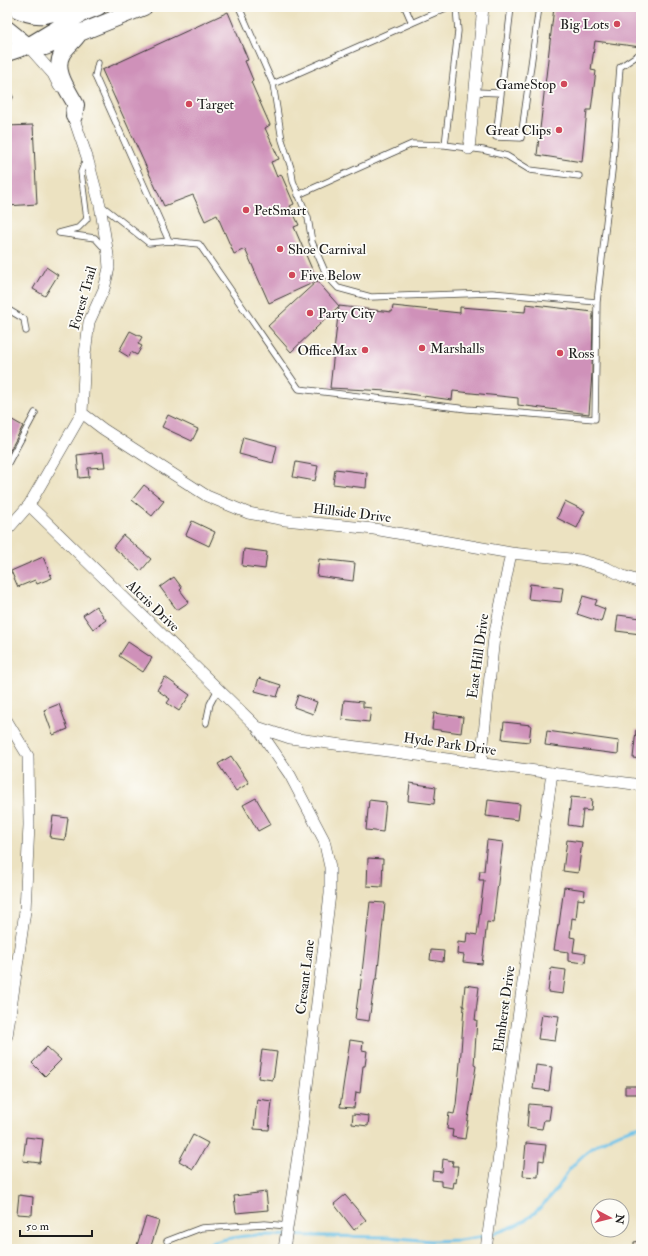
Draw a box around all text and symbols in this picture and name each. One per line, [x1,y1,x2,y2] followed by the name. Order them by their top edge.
[560,16,609,33] place label: Big Lots
[612,19,622,29] marker: Big Lots
[496,76,556,94] place label: GameStop
[559,79,569,89] marker: GameStop
[197,96,234,113] place label: Target
[184,99,194,109] marker: Target
[486,122,551,140] place label: Great Clips
[554,125,564,135] marker: Great Clips
[254,202,307,219] place label: PetSmart
[241,205,251,215] marker: PetSmart
[288,241,366,258] place label: Shoe Carnival
[275,244,285,254] marker: Shoe Carnival
[66,264,100,332] street label: Forest Trail
[300,267,361,284] place label: Five Below
[287,270,297,280] marker: Five Below
[318,305,376,323] place label: Party City
[305,308,315,318] marker: Party City
[430,340,484,357] place label: Marshalls
[297,342,358,359] place label: OfficeMax
[417,343,427,353] marker: Marshalls
[360,345,370,355] marker: OfficeMax
[568,345,594,362] place label: Ross
[555,348,565,358] marker: Ross
[312,500,392,526] street label: Hillside Drive
[122,576,183,635] street label: Alcris Drive
[464,612,492,700] street label: East Hill Drive
[402,729,498,760] street label: Hyde Park Drive
[292,938,318,1015] street label: Cresant Lane
[490,964,519,1053] street label: Elmherst Drive
[590,1198,630,1238] north arrow
[20,1212,92,1238] scale bar
[612,1212,627,1226] text: N
[26,1219,50,1234] text: 50 m

